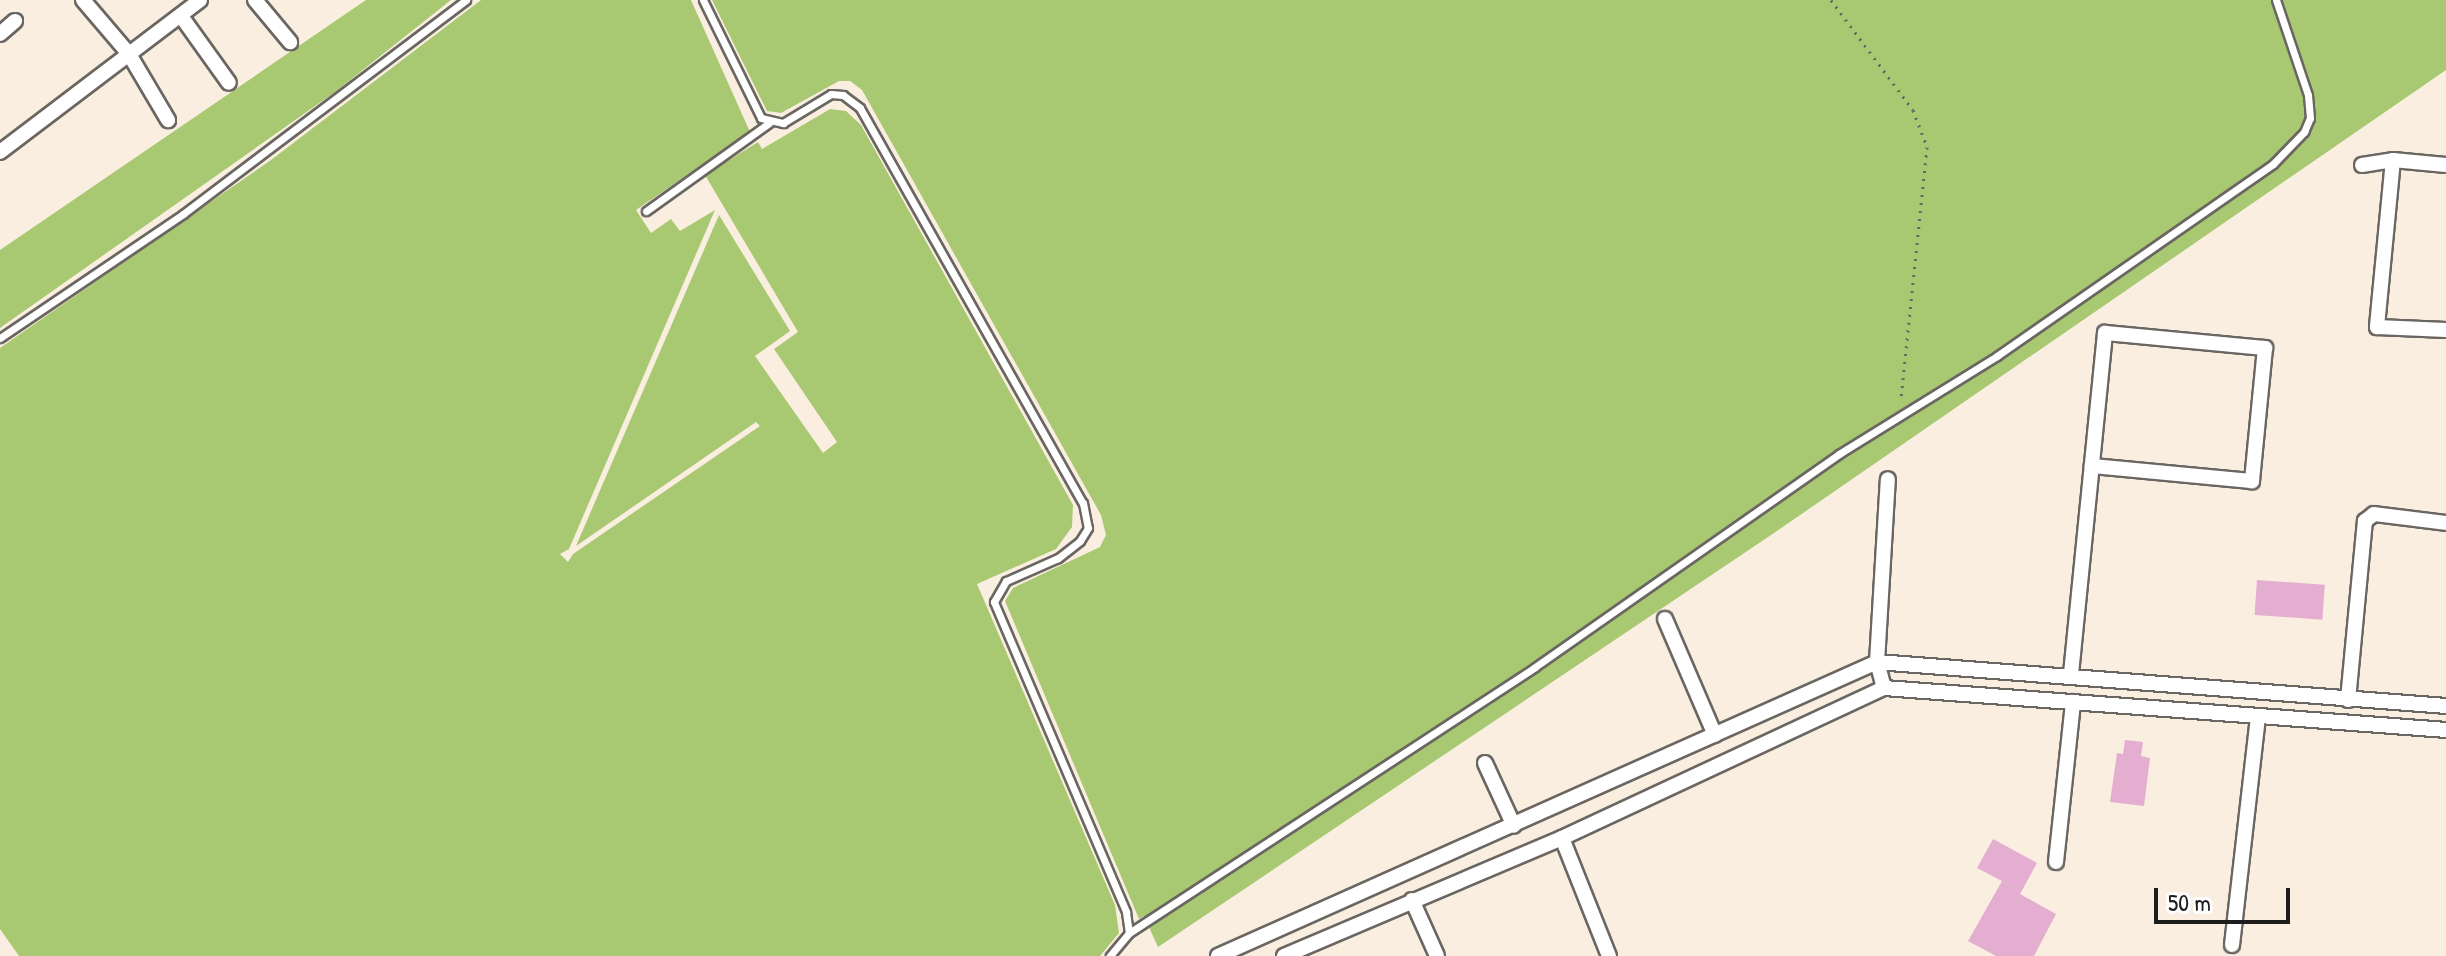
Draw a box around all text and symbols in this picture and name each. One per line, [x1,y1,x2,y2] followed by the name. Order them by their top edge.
[2158,872,2294,922] scale bar
[2168,886,2211,918] text: 50 m

